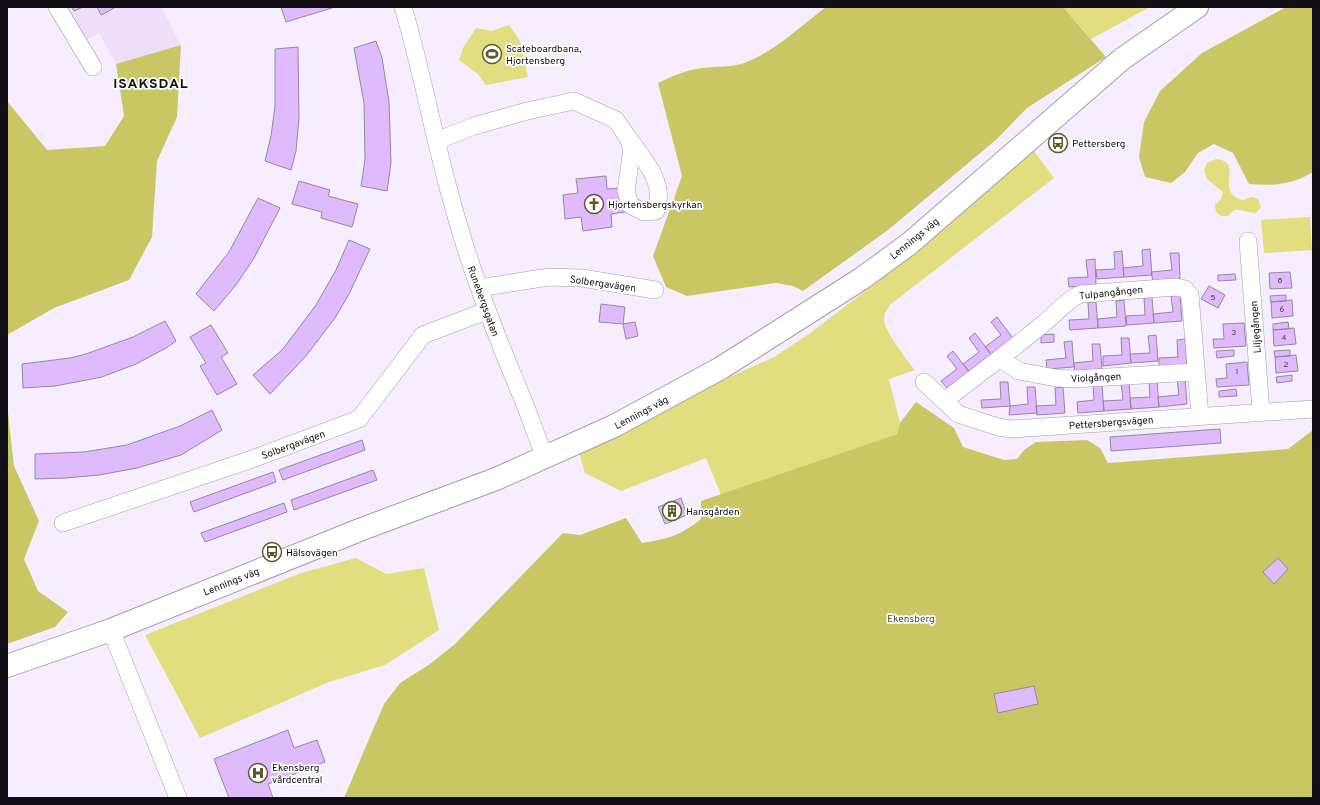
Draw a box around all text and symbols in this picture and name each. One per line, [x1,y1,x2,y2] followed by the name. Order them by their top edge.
[481,43,503,65] sports icon: Scateboardbana, Hjortensberg
[506,43,582,68] place label: Scateboardbana, Hjortensberg
[113,76,189,93] district label: ISAKSDAL
[1047,132,1069,154] bus stop icon: Pettersberg
[1072,138,1125,151] place label: Pettersberg
[583,193,605,215] church icon: Hjortensbergskyrkan
[608,199,702,212] place label: Hjortensbergskyrkan
[888,215,942,263] street label: Lennings väg
[464,265,501,339] street label: Runebergsgatan
[569,273,637,296] street label: Solbergavägen
[1278,276,1283,286] house number: 8
[1079,284,1144,303] street label: Tulpangången
[1211,293,1216,303] house number: 5
[1248,300,1265,354] street label: Liljegången
[1280,305,1285,315] house number: 6
[1232,328,1237,338] house number: 3
[1282,333,1287,343] house number: 4
[1284,360,1289,370] house number: 2
[1236,367,1238,377] house number: 1
[1070,371,1122,386] street label: Violgången
[612,394,671,433] street label: Lennings väg
[1068,414,1154,433] street label: Pettersbergsvägen
[260,428,327,463] street label: Solbergavägen
[661,500,683,522] building icon: Hansgården
[686,506,740,519] place label: Hansgården
[261,541,283,563] bus stop icon: Hälsovägen
[286,547,338,560] place label: Hälsovägen
[202,565,261,600] street label: Lennings väg
[887,613,935,626] park label: Ekensberg
[247,762,269,784] hospital icon: Ekensberg vårdcentral
[272,762,322,787] place label: Ekensberg vårdcentral

